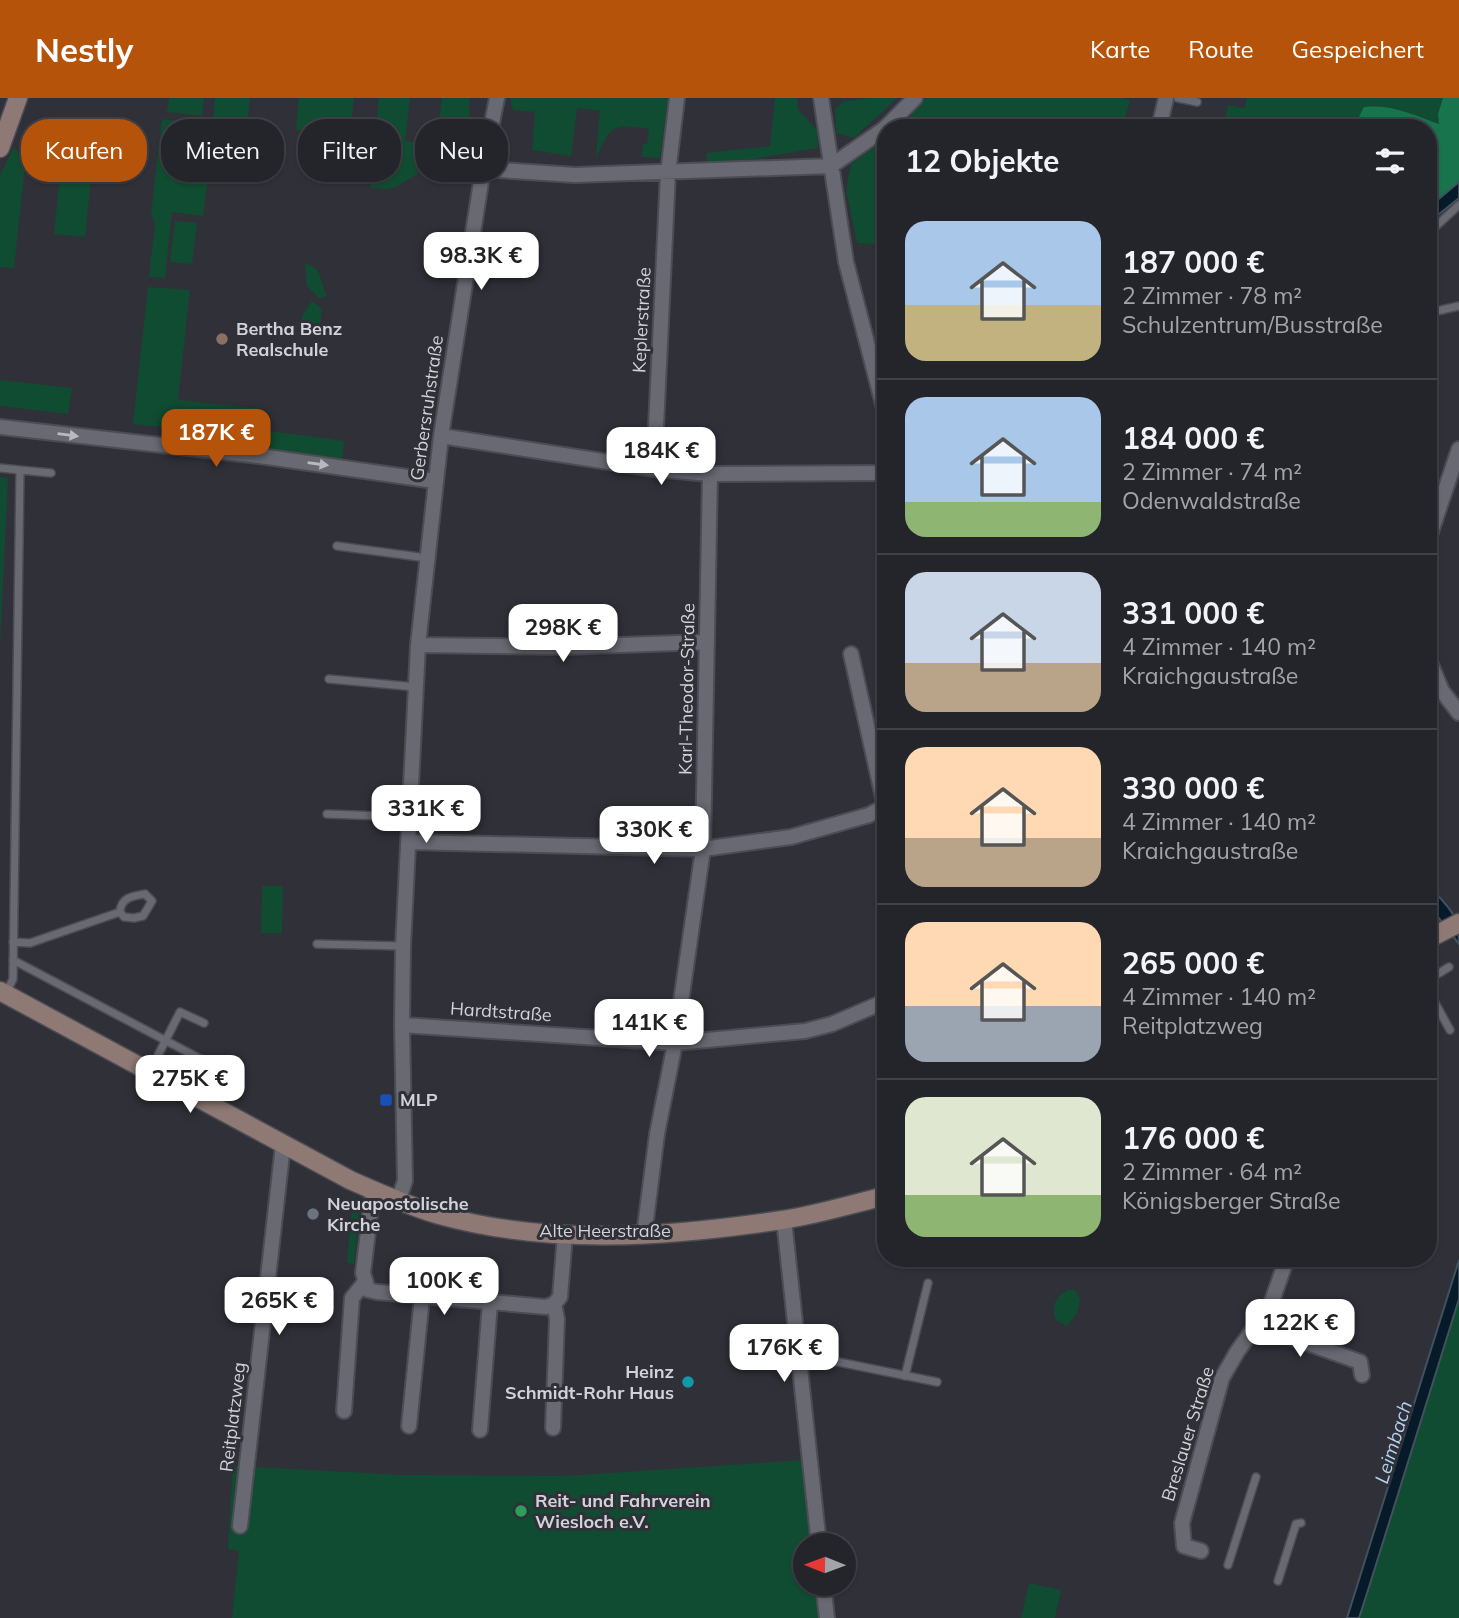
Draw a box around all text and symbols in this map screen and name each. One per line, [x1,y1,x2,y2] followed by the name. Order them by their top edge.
[35,29,133,70] text: Nestly
[1090,34,1150,64] text: Karte
[1188,34,1254,64] text: Route
[1292,34,1424,64] text: Gespeichert
[21,119,147,182] chip: Kaufen
[161,119,284,182] chip: Mieten
[298,119,401,182] chip: Filter
[415,119,508,182] chip: Neu
[905,142,1059,180] text: 12 Objekte
[1371,142,1409,180] icon: filters
[416,232,546,292] pin: 98.3K €
[440,240,522,269] text: 98.3K €
[1122,243,1264,281] text: 187 000 €
[961,249,1045,333] icon: home
[627,266,656,373] street label: Keplerstraße
[1122,281,1302,310] text: 2 Zimmer · 78 m²
[1122,310,1383,339] text: Schulzentrum/Busstraße
[236,317,342,361] place label: Bertha Benz Realschule
[214,331,230,347] marker: Bertha Benz Realschule
[405,334,448,482] street label: Gerbersruhstraße
[159,410,273,469] pin: 187K €
[178,417,254,446] text: 187K €
[1122,419,1264,457] text: 184 000 €
[961,425,1045,509] icon: home
[604,428,718,487] pin: 184K €
[57,430,79,441] one-way arrow
[623,435,699,464] text: 184K €
[1122,457,1302,486] text: 2 Zimmer · 74 m²
[307,458,329,469] one-way arrow
[1122,486,1301,515] text: Odenwaldstraße
[1122,594,1264,632] text: 331 000 €
[961,600,1045,684] icon: home
[674,603,699,775] street label: Karl-Theodor-Straße
[506,604,620,664] pin: 298K €
[525,612,601,641] text: 298K €
[1122,632,1316,661] text: 4 Zimmer · 140 m²
[1122,661,1298,690] text: Kraichgaustraße
[1122,769,1264,807] text: 330 000 €
[961,775,1045,859] icon: home
[369,786,483,845] pin: 331K €
[388,793,464,822] text: 331K €
[597,806,711,866] pin: 330K €
[1122,807,1316,836] text: 4 Zimmer · 140 m²
[616,814,692,843] text: 330K €
[1122,836,1298,865] text: Kraichgaustraße
[1122,944,1264,982] text: 265 000 €
[961,950,1045,1034] icon: home
[1122,982,1316,1011] text: 4 Zimmer · 140 m²
[450,996,553,1027] street label: Hardtstraße
[592,1000,706,1059] pin: 141K €
[611,1007,687,1036] text: 141K €
[1122,1011,1263,1040] text: Reitplatzweg
[133,1056,247,1115] pin: 275K €
[152,1063,228,1092] text: 275K €
[400,1088,438,1111] place label: MLP
[378,1092,394,1108] marker: MLP
[1122,1119,1264,1157] text: 176 000 €
[961,1125,1045,1209] icon: home
[1122,1157,1302,1186] text: 2 Zimmer · 64 m²
[1122,1186,1340,1215] text: Königsberger Straße
[327,1192,469,1236] place label: Neuapostolische Kirche
[305,1206,321,1222] marker: Neuapostolische Kirche
[539,1219,671,1242] street label: Alte Heerstraße
[387,1258,501,1317] pin: 100K €
[406,1265,482,1294] text: 100K €
[222,1278,336,1337] pin: 265K €
[241,1285,317,1314] text: 265K €
[1243,1300,1357,1359] pin: 122K €
[1262,1307,1338,1336] text: 122K €
[727,1324,841,1384] pin: 176K €
[746,1332,822,1361] text: 176K €
[505,1360,674,1404] place label: Heinz Schmidt-Rohr Haus
[214,1361,251,1473] street label: Reitplatzweg
[1156,1364,1219,1504] street label: Breslauer Straße
[680,1374,696,1390] marker: Heinz Schmidt-Rohr Haus
[1369,1398,1417,1486] water label: Leimbach
[535,1489,711,1533] place label: Reit- und Fahrverein Wiesloch e.V.
[513,1503,529,1519] marker: Reit- und Fahrverein Wiesloch e.V.
[793,1533,856,1596] north arrow
[793,1533,856,1596] map controls

